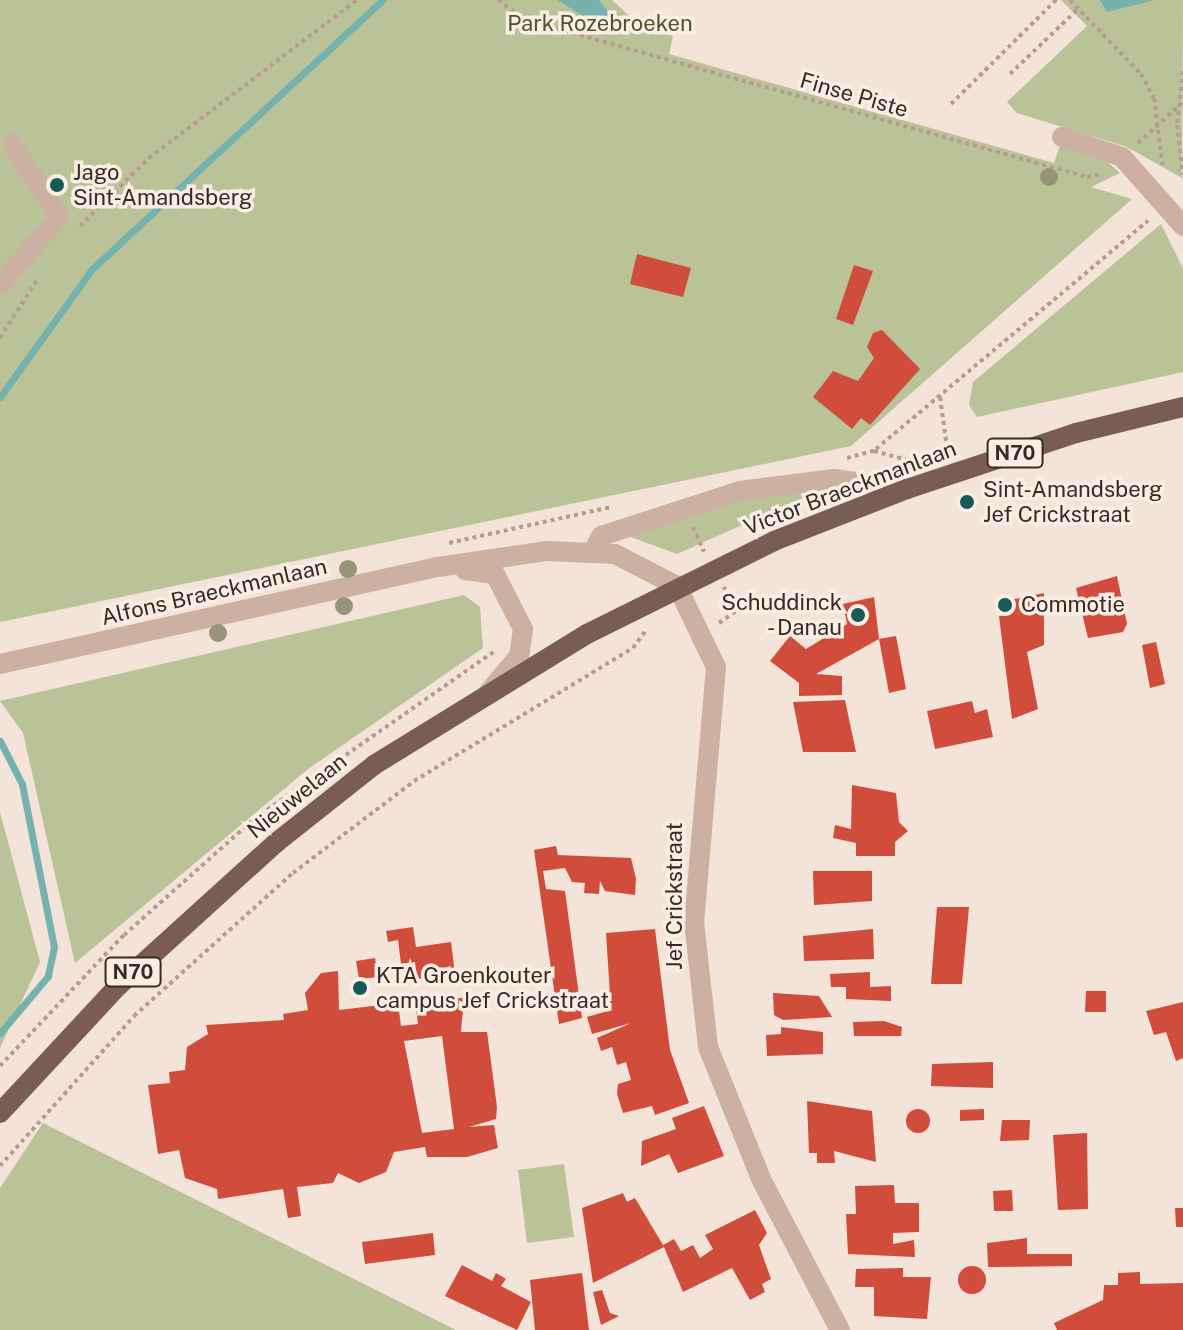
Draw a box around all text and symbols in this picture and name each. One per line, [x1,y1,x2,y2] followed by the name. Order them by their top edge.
[507,11,693,37] park label: Park Rozebroeken
[797,67,911,123] street label: Finse Piste
[73,159,253,210] place label: Jago Sint-Amandsberg
[48,176,66,194] marker: Jago Sint-Amandsberg
[740,435,960,541] street label: Victor Braeckmanlaan
[985,437,1045,469] road number: N70
[983,476,1163,528] place label: Sint-Amandsberg Jef Crickstraat
[958,493,976,511] marker: Sint-Amandsberg Jef Crickstraat
[98,553,330,631] street label: Alfons Braeckmanlaan
[721,589,842,640] place label: Schuddinck - Danau
[1021,592,1125,618] place label: Commotie
[996,596,1014,614] marker: Commotie
[849,606,867,624] marker: Schuddinck - Danau
[242,748,352,844] street label: Nieuwelaan
[662,822,688,970] street label: Jef Crickstraat
[103,956,163,988] road number: N70
[376,962,609,1014] place label: KTA Groenkouter campus Jef Crickstraat
[351,979,369,997] marker: KTA Groenkouter campus Jef Crickstraat

